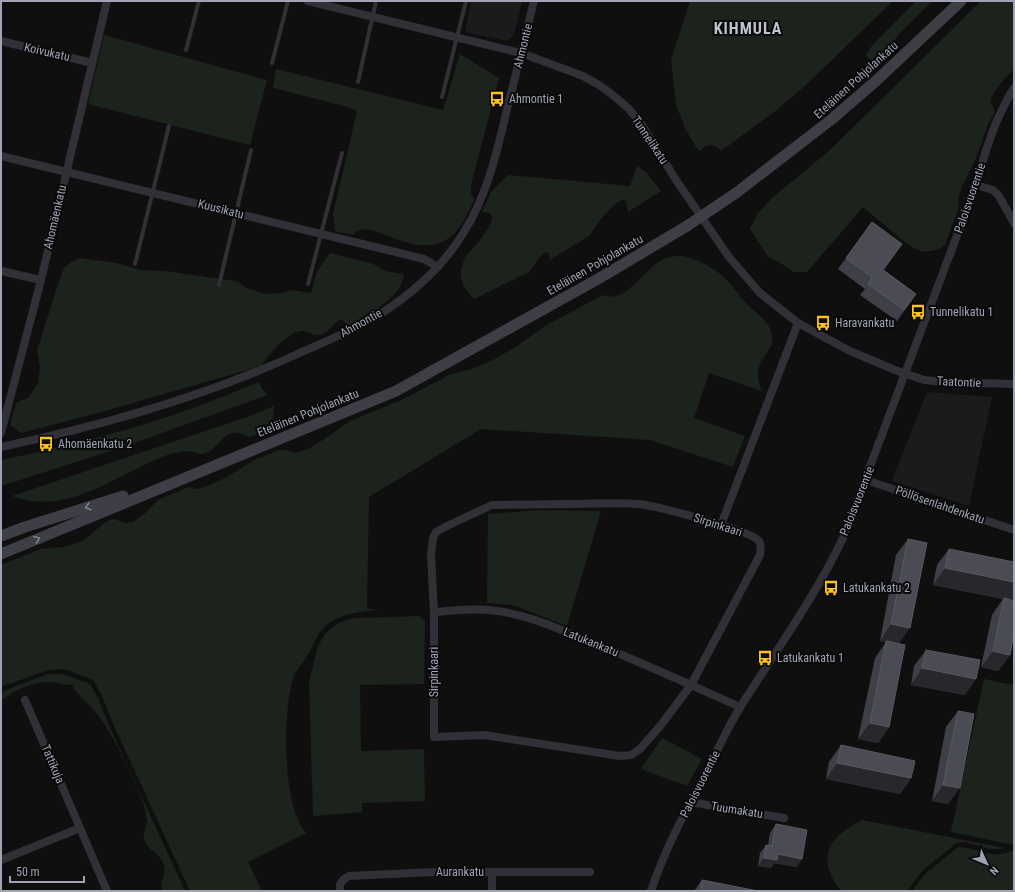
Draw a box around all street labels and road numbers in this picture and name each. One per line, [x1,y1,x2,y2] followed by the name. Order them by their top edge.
[511,22,535,70] street label: Ahmontie
[811,38,901,121] street label: Eteläinen Pohjolankatu
[23,40,71,64] street label: Koivukatu
[629,113,671,167] street label: Tunnelikatu
[951,161,989,235] street label: Paloisvuorentie
[41,183,69,250] street label: Ahomäenkatu
[197,197,246,221] street label: Kuusikatu
[545,232,646,298] street label: Eteläinen Pohjolankatu
[338,306,385,340] street label: Ahmontie
[937,374,982,390] street label: Taatontie
[255,386,361,440] street label: Eteläinen Pohjolankatu
[837,464,877,538] street label: Paloisvuorentie
[894,483,987,527] street label: Pöllösenlahdenkatu
[692,511,744,539] street label: Sirpinkaari
[561,625,621,659] street label: Latukankatu
[427,647,441,697] street label: Sirpinkaari
[39,742,68,786] street label: Tattikuja
[677,748,723,820] street label: Paloisvuorentie
[710,799,764,821] street label: Tuumakatu
[436,865,484,879] street label: Aurankatu

